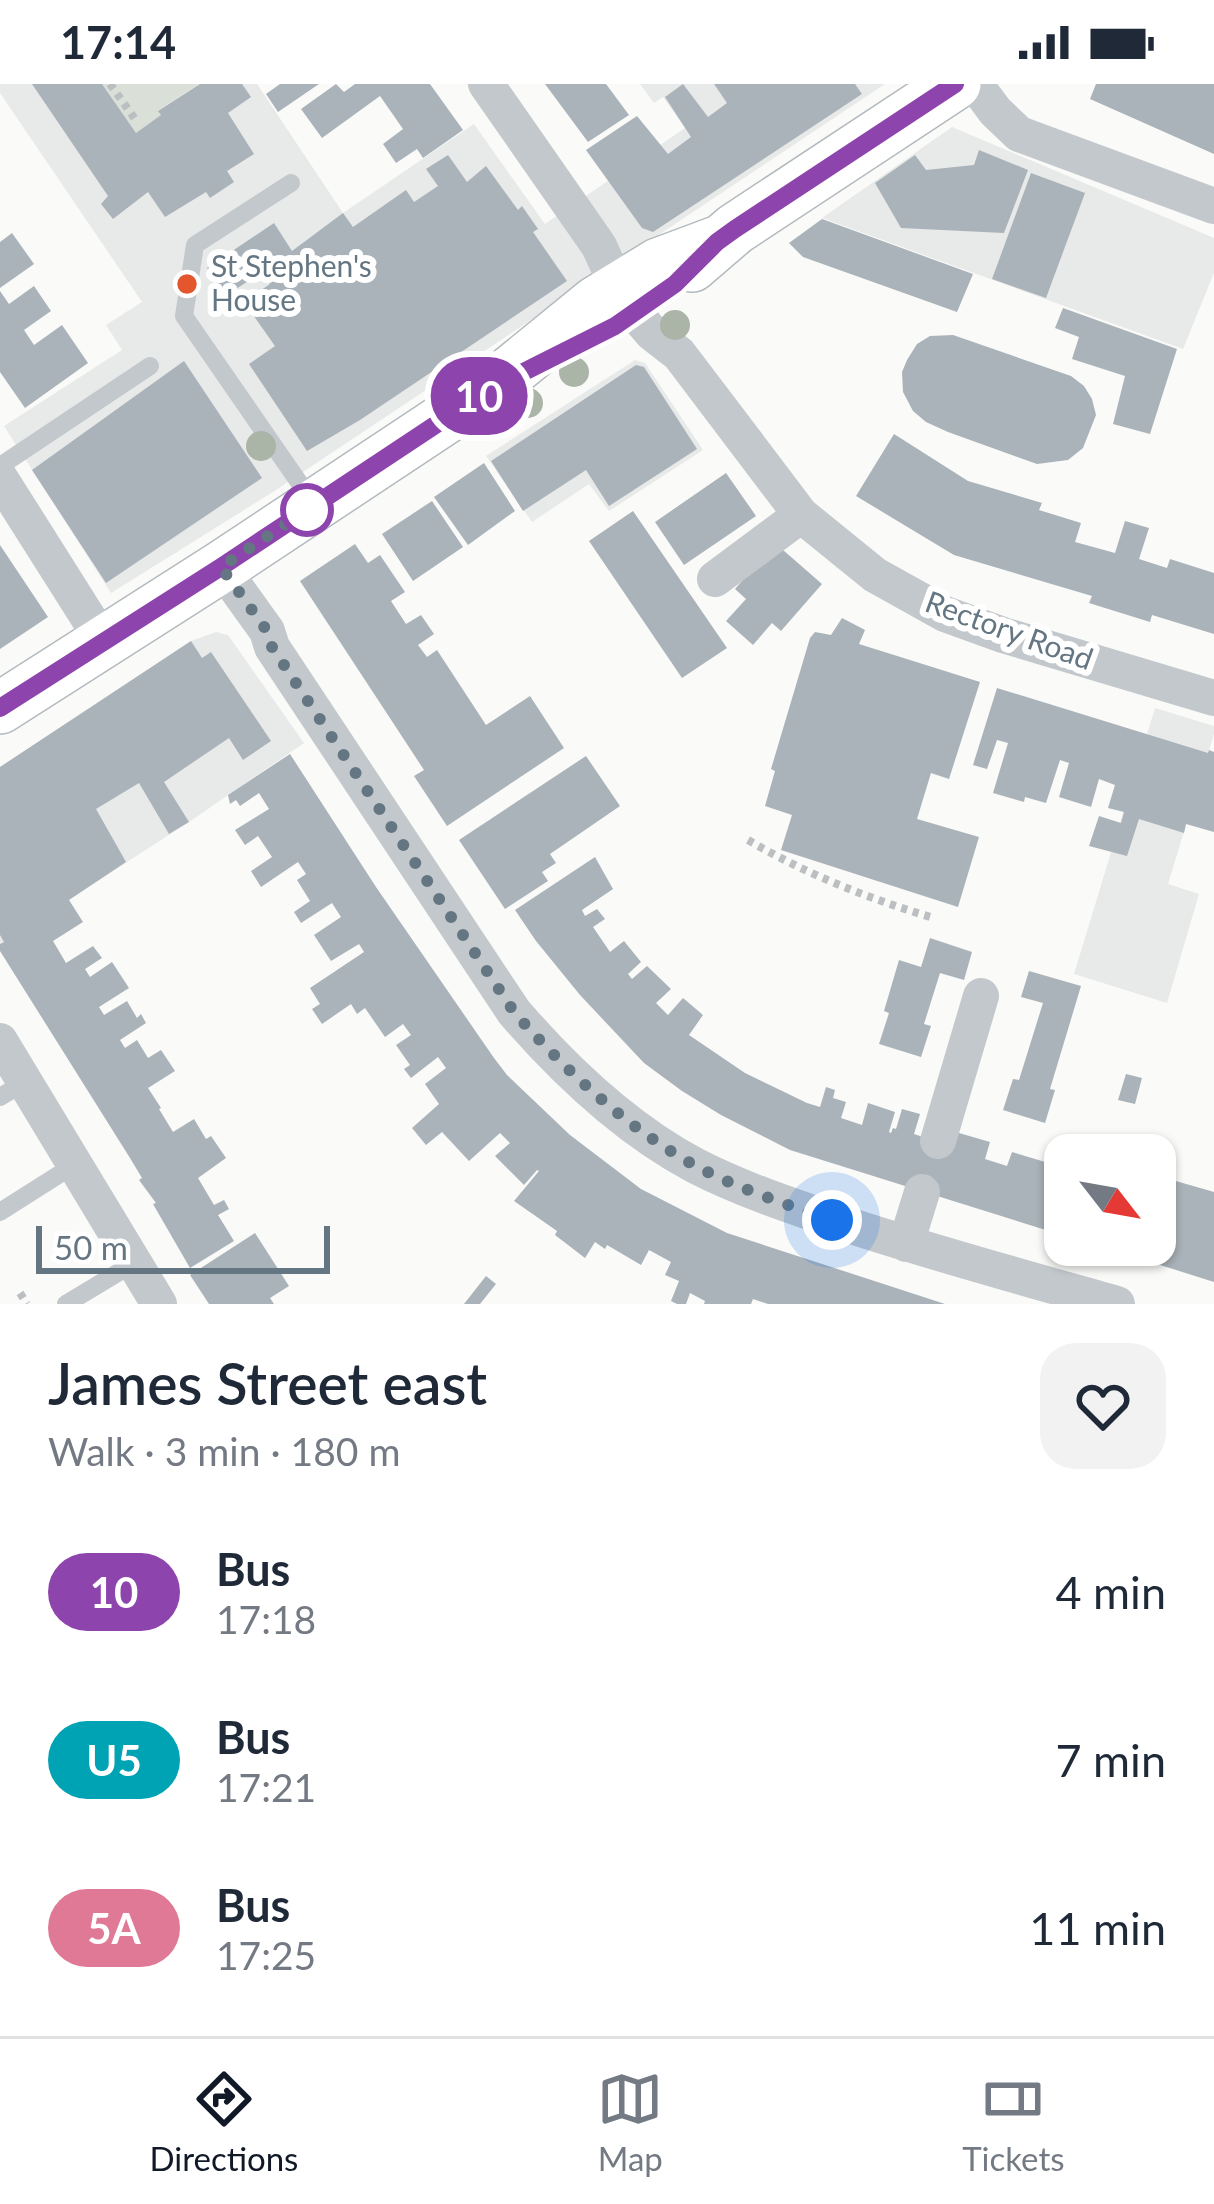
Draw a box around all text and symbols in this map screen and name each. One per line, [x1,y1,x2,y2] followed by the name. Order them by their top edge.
[60,15,176,69] text: 17:14
[211,247,372,317] place label: St Stephen's House
[174,271,200,297] marker: St Stephen's House
[425,357,533,435] line badge: 10
[455,371,503,421] text: 10
[282,485,332,535] unlabelled marker
[921,582,1098,676] street label: Rectory Road
[1044,1134,1176,1266] north arrow
[1044,1134,1176,1266] map controls
[802,1190,862,1250] your location
[36,1220,330,1273] scale bar
[54,1227,128,1267] text: 50 m
[1040,1343,1166,1469] button: heart
[48,1349,487,1417] text: James Street east
[48,1428,401,1474] text: Walk · 3 min · 180 m
[216,1542,290,1596] text: Bus
[1055,1565,1166,1619] text: 4 min
[90,1567,138,1617] text: 10
[216,1596,316,1642] text: 17:18
[216,1710,290,1764] text: Bus
[1055,1733,1166,1787] text: 7 min
[86,1735,142,1785] text: U5
[216,1764,316,1810] text: 17:21
[216,1878,290,1932] text: Bus
[1029,1901,1166,1955] text: 11 min
[87,1903,141,1953] text: 5A
[216,1932,316,1978] text: 17:25
[149,2066,298,2178] tab: Directions
[597,2066,663,2178] tab: Map
[962,2066,1065,2178] tab: Tickets

